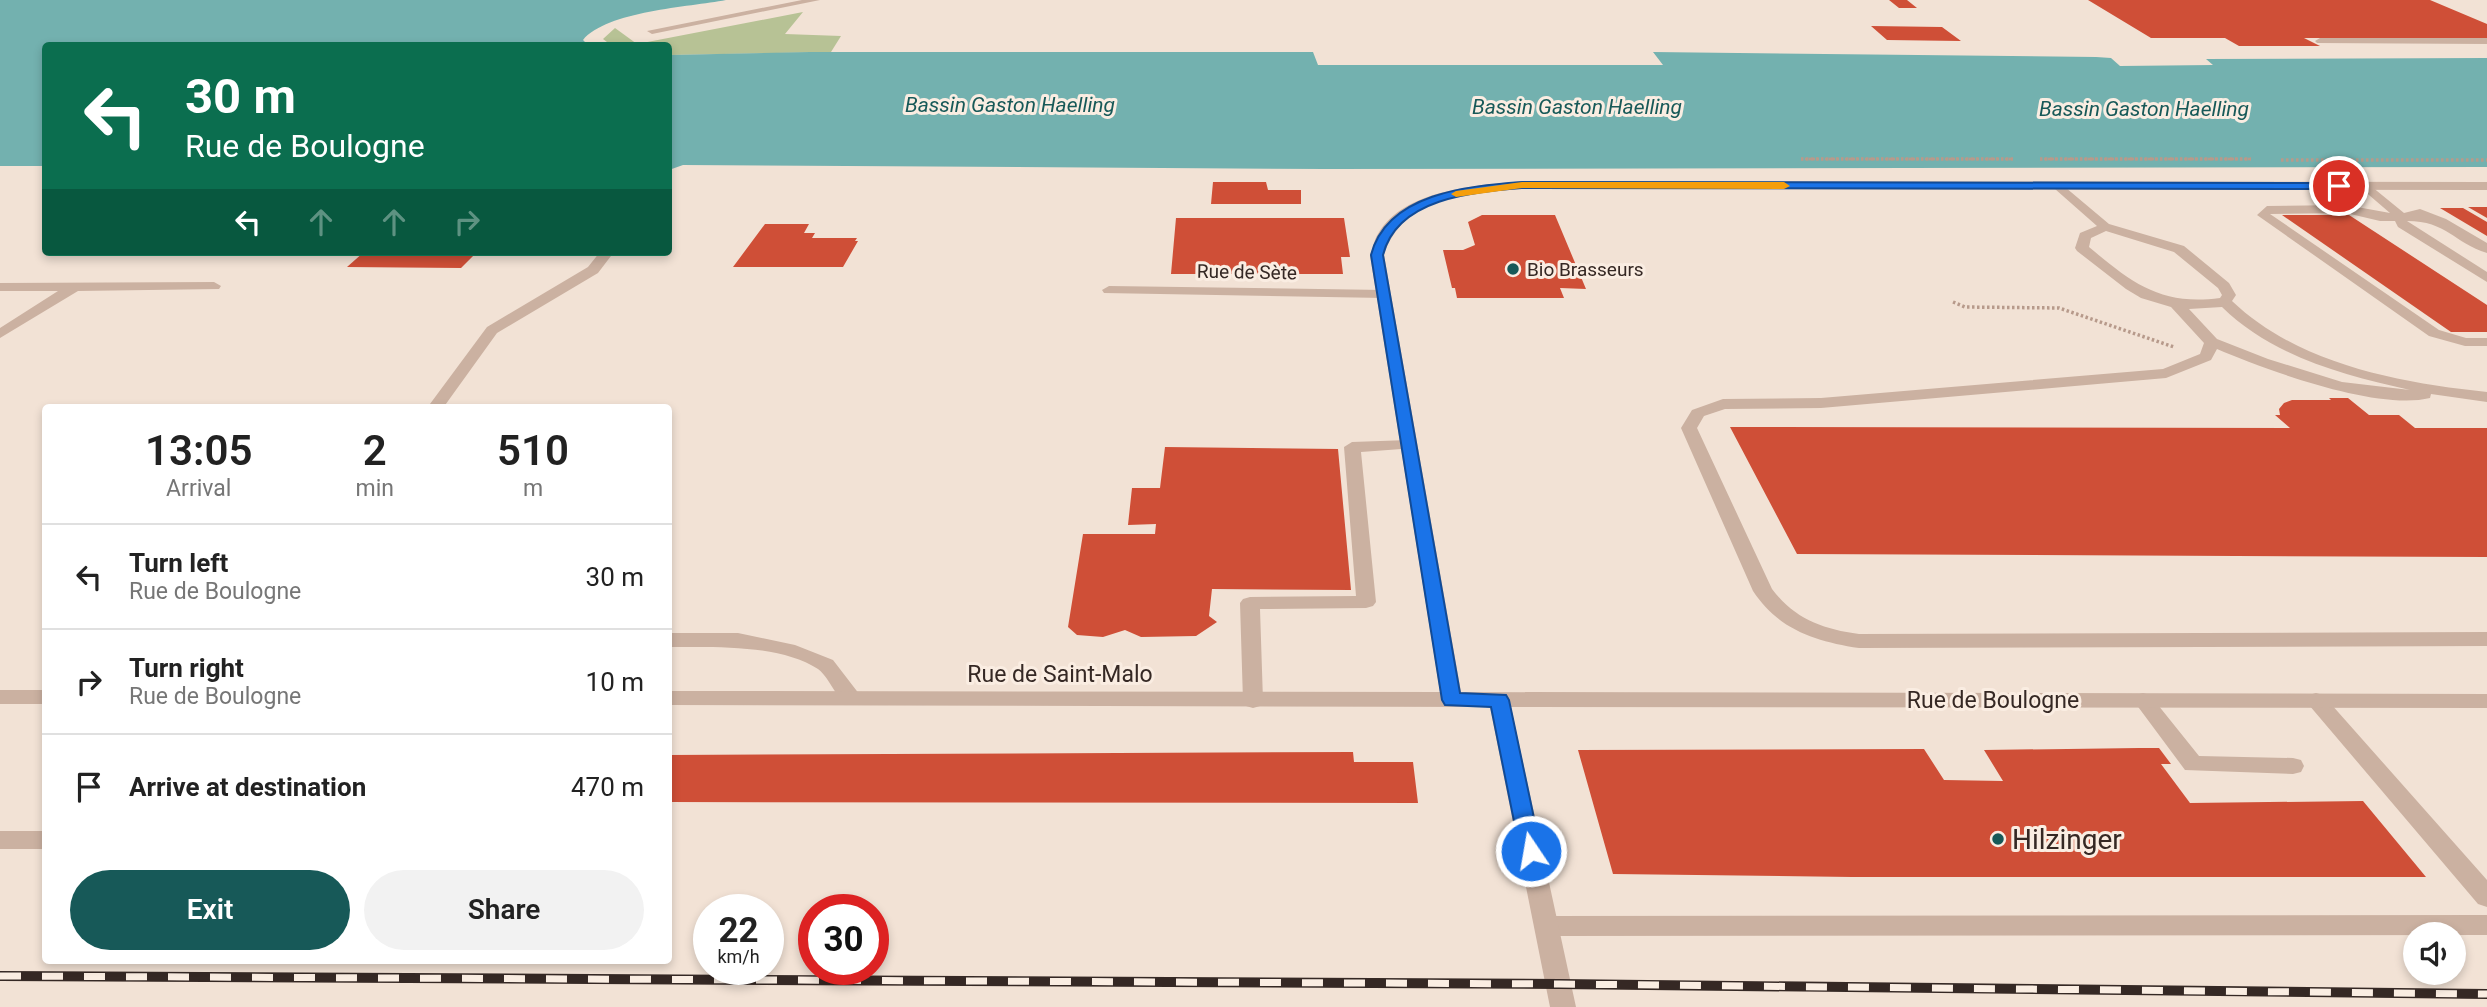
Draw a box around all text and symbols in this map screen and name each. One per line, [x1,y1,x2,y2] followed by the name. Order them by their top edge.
[185,68,296,125] text: 30 m
[70,70,161,161] icon: left
[905,93,1115,117] water label: Bassin Gaston Haelling
[1472,95,1682,119] water label: Bassin Gaston Haelling
[2039,97,2249,121] water label: Bassin Gaston Haelling
[185,127,425,165] text: Rue de Boulogne
[2309,156,2369,216] pin
[2320,167,2358,205] icon: arrive
[229,203,267,241] icon: left
[302,203,340,241] icon: ahead
[375,203,413,241] icon: ahead
[448,203,486,241] icon: right
[1527,258,1644,281] place label: Bio Brasseurs
[1197,260,1297,284] street label: Rue de Sète
[1505,261,1521,277] marker: Bio Brasseurs
[145,426,252,475] text: 13:05
[363,426,387,475] text: 2
[497,426,569,475] text: 510
[166,475,231,502] text: Arrival
[355,475,394,502] text: min
[523,475,543,502] text: m
[129,548,228,578] text: Turn left
[70,558,108,596] icon: left
[586,562,644,592] text: 30 m
[129,578,301,605] text: Rue de Boulogne
[129,653,244,683] text: Turn right
[967,661,1153,688] street label: Rue de Saint-Malo
[70,663,108,701] icon: right
[586,667,644,697] text: 10 m
[129,683,301,710] text: Rue de Boulogne
[1907,687,2079,714] street label: Rue de Boulogne
[70,768,108,806] icon: arrive
[129,772,366,802] text: Arrive at destination
[571,772,644,802] text: 470 m
[1494,814,1568,888] position arrow
[2012,823,2122,856] place label: Hilzinger
[1990,831,2006,847] marker: Hilzinger
[70,870,350,950] button: Exit
[364,870,644,950] button: Share
[798,894,889,985] speed limit sign: 30
[718,910,759,951] text: 22
[2403,922,2466,985] map controls
[2403,922,2466,985] button: sound
[717,946,760,967] text: km/h

